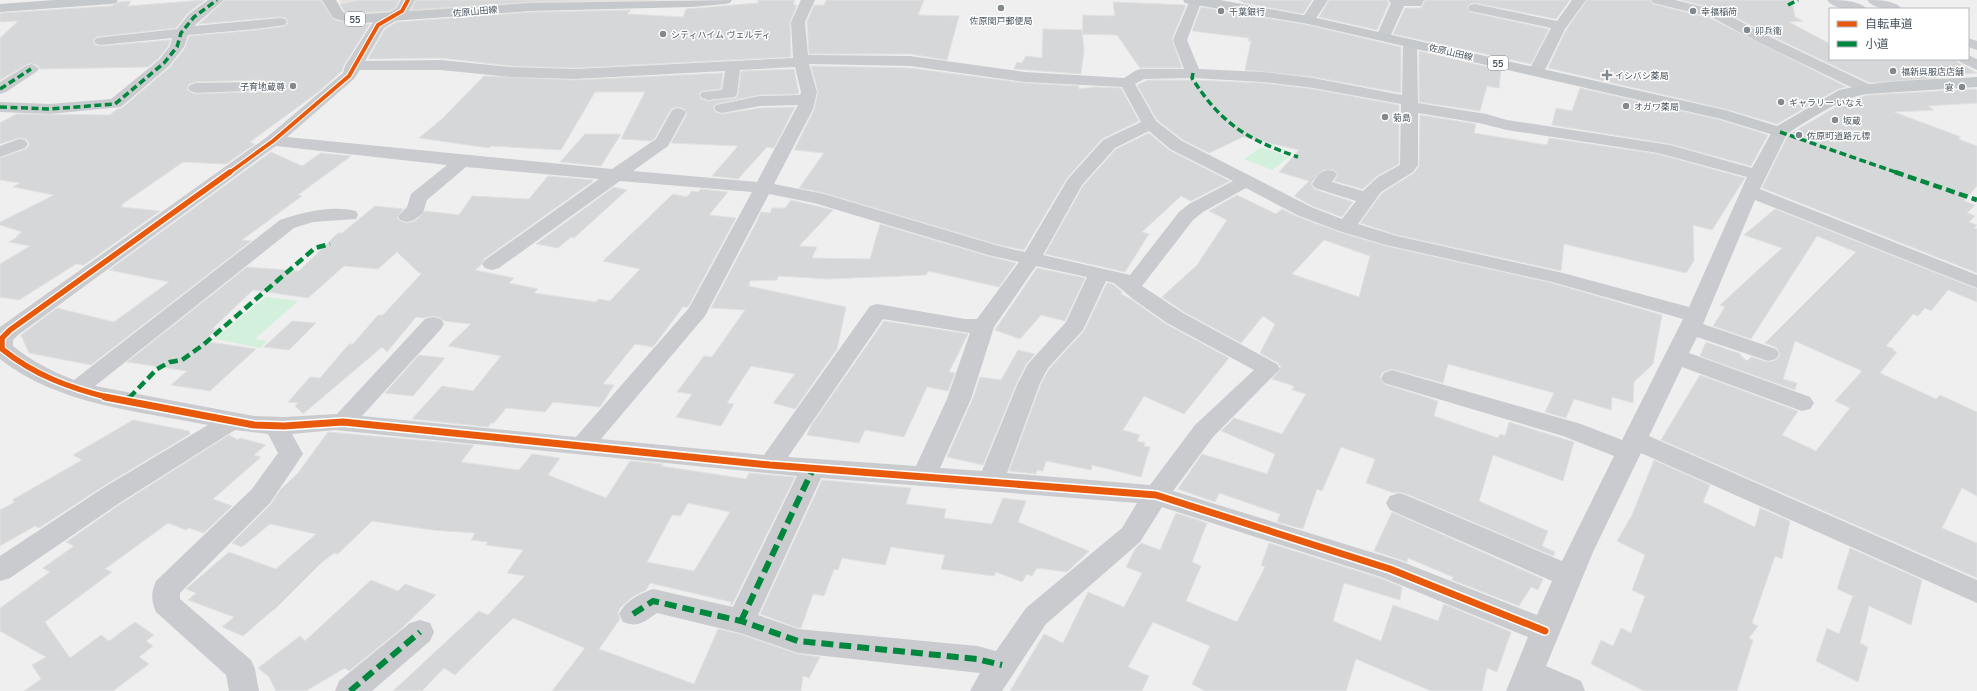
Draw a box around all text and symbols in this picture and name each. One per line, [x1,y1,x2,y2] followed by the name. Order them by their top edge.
[451,3,499,19] street label: 佐原山田線
[996,3,1006,13] marker: 佐原関戸郵便局
[1216,6,1226,16] marker: 千葉銀行
[1229,6,1265,17] place label: 千葉銀行
[1688,6,1698,16] marker: 幸福稲荷
[1701,6,1737,17] place label: 幸福稲荷
[1829,8,1969,60] legend
[345,12,365,26] road number: 55
[968,15,1033,26] place label: 佐原関戸郵便局
[1865,16,1913,31] text: 自転車道
[1742,25,1752,35] marker: 卯兵衞
[1755,25,1782,36] place label: 卯兵衞
[658,29,668,39] marker: シティハイム ヴェルディ
[671,29,771,40] place label: シティハイム ヴェルディ
[1865,36,1889,51] text: 小道
[1427,41,1475,63] street label: 佐原山田線
[1488,56,1508,70] road number: 55
[1888,66,1898,76] marker: 福新呉服店店舗
[1901,66,1964,77] place label: 福新呉服店店舗
[1602,70,1612,80] marker: イシバシ薬局
[1615,70,1669,81] place label: イシバシ薬局
[240,81,285,92] place label: 子育地蔵尊
[288,81,298,91] marker: 子育地蔵尊
[1945,82,1954,93] place label: 宴
[1957,82,1967,92] marker: 宴
[1776,97,1786,107] marker: ギャラリー いなえ
[1789,97,1863,108] place label: ギャラリー いなえ
[1621,101,1631,111] marker: オガワ薬局
[1634,101,1679,112] place label: オガワ薬局
[1380,112,1390,122] marker: 菊島
[1393,112,1411,123] place label: 菊島
[1830,115,1840,125] marker: 坂蔵
[1843,115,1861,126] place label: 坂蔵
[1794,130,1804,140] marker: 佐原町道路元標
[1806,130,1870,141] place label: 佐原町道路元標

